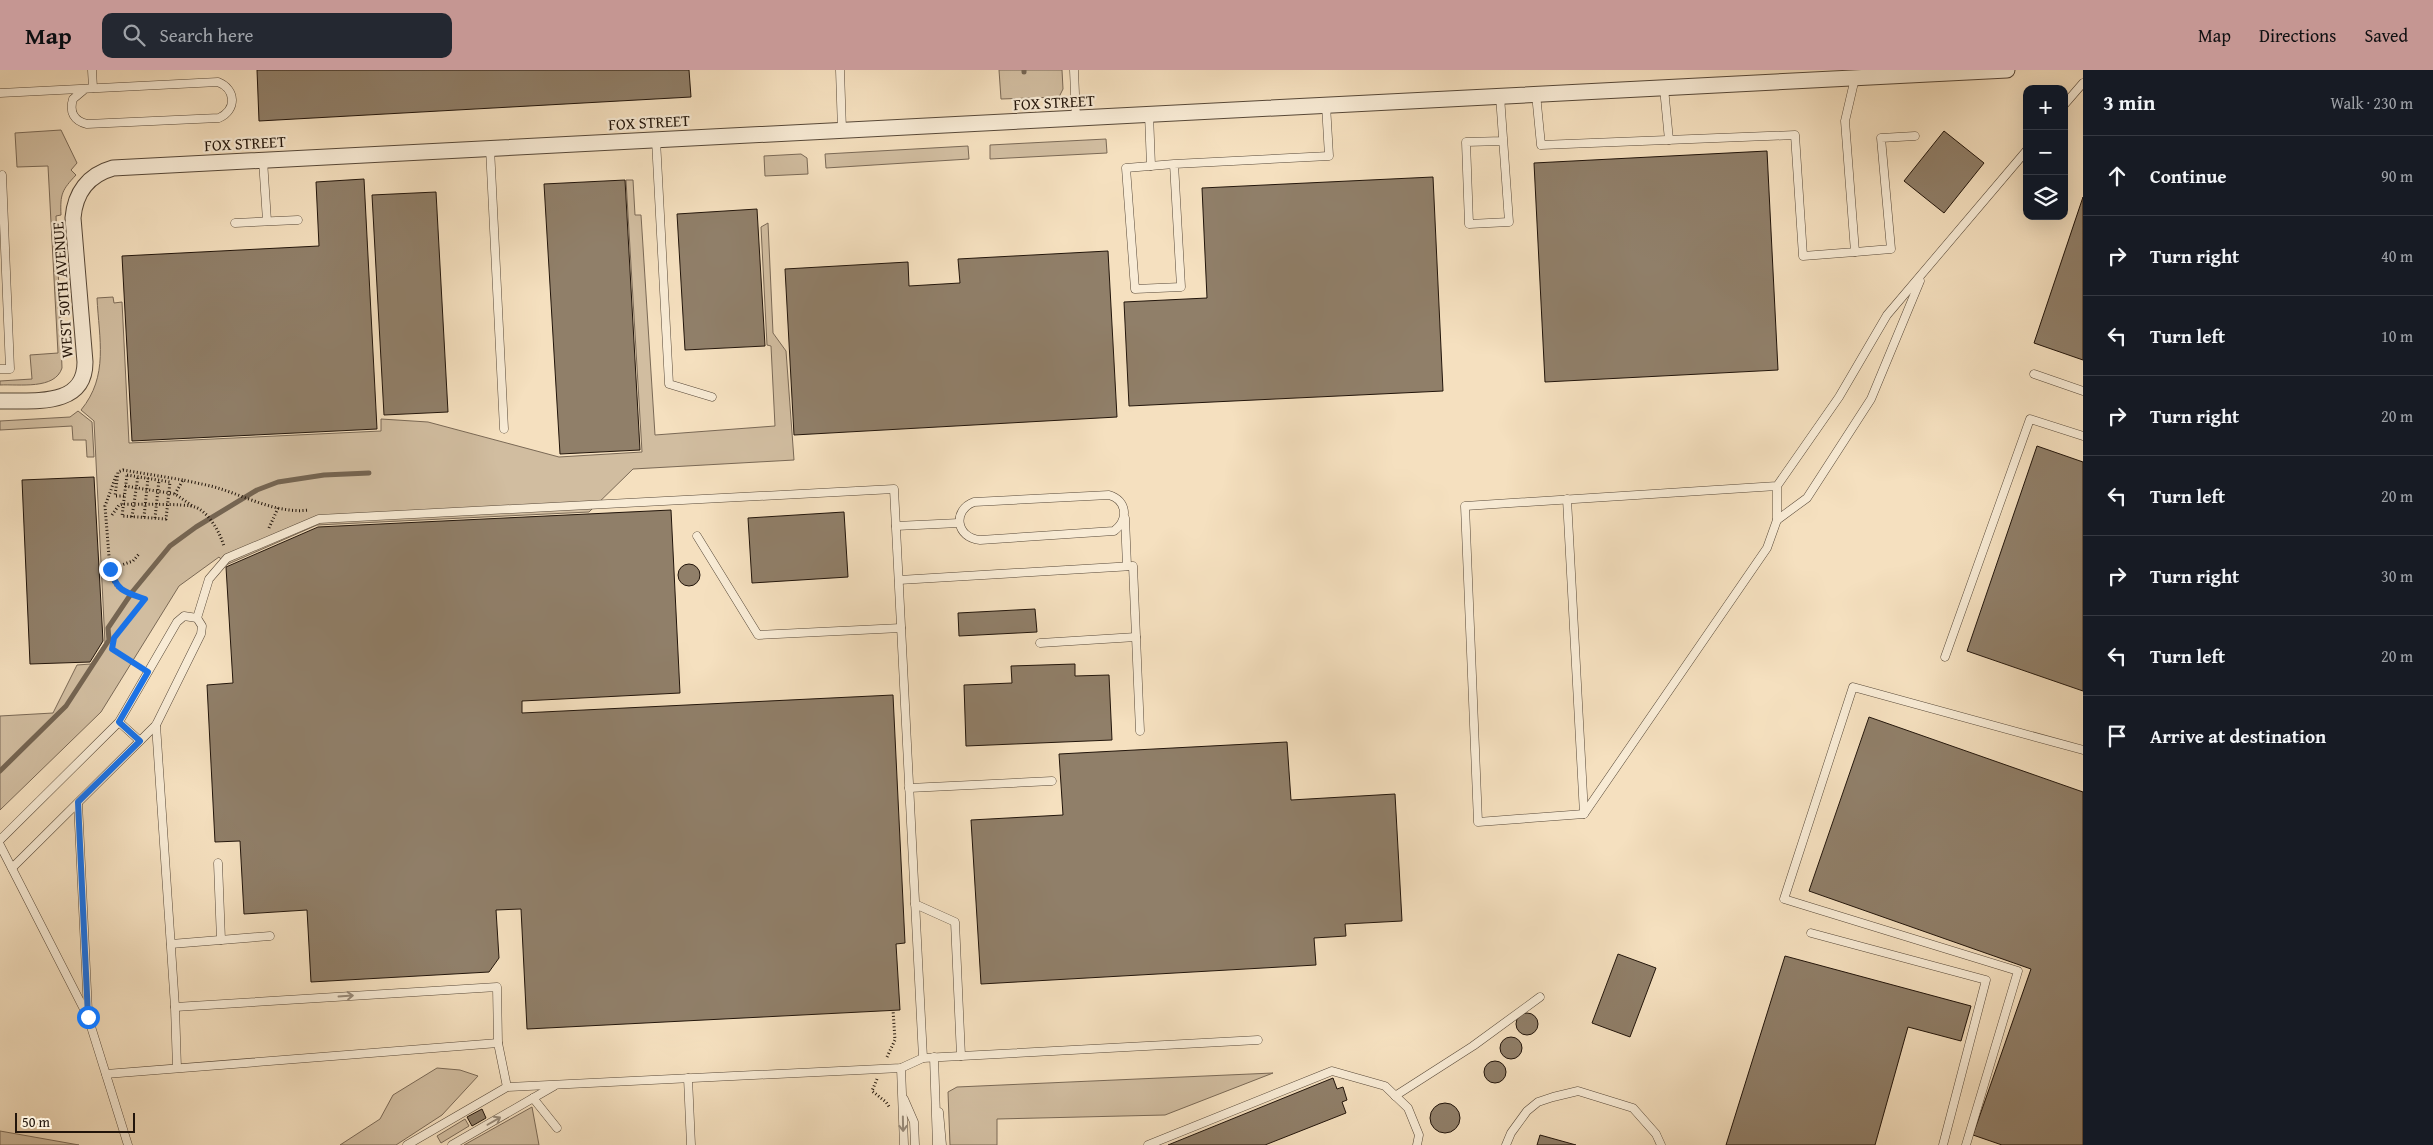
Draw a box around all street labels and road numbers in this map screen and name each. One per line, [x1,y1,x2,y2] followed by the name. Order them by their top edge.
[1013,88,1095,116] street label: FOX STREET
[608,108,690,136] street label: FOX STREET
[204,129,286,157] street label: FOX STREET
[45,221,79,359] street label: WEST 50TH AVENUE

